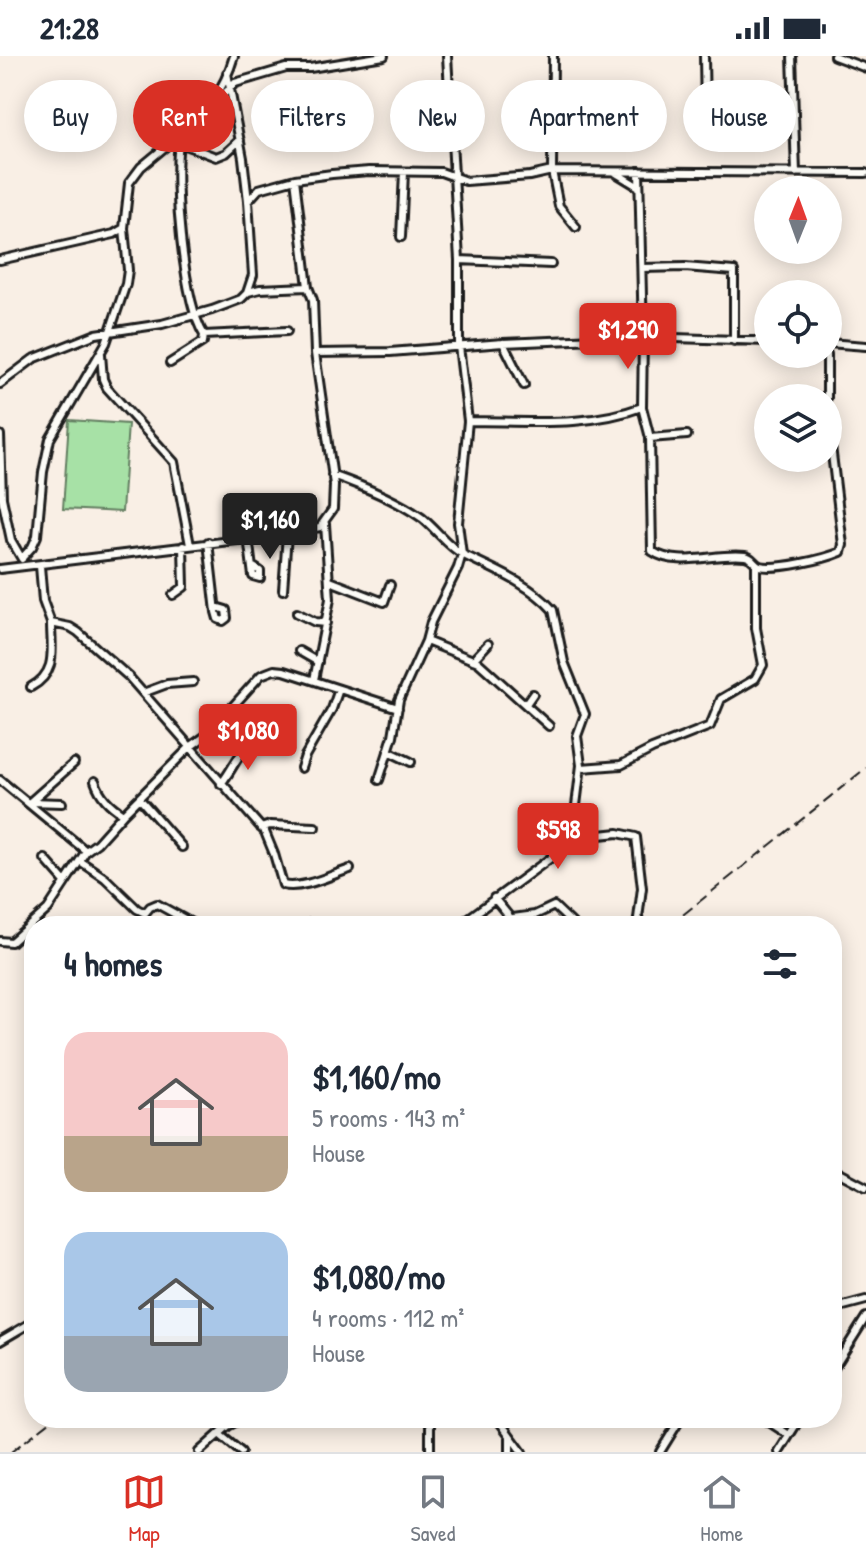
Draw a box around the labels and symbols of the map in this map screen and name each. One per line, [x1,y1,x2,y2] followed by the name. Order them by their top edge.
[754,176,842,264] north arrow
[563,303,693,371] pin: $1,290
[205,493,335,561] pin: $1,160
[183,704,313,772] pin: $1,080
[511,803,605,871] pin: $598

